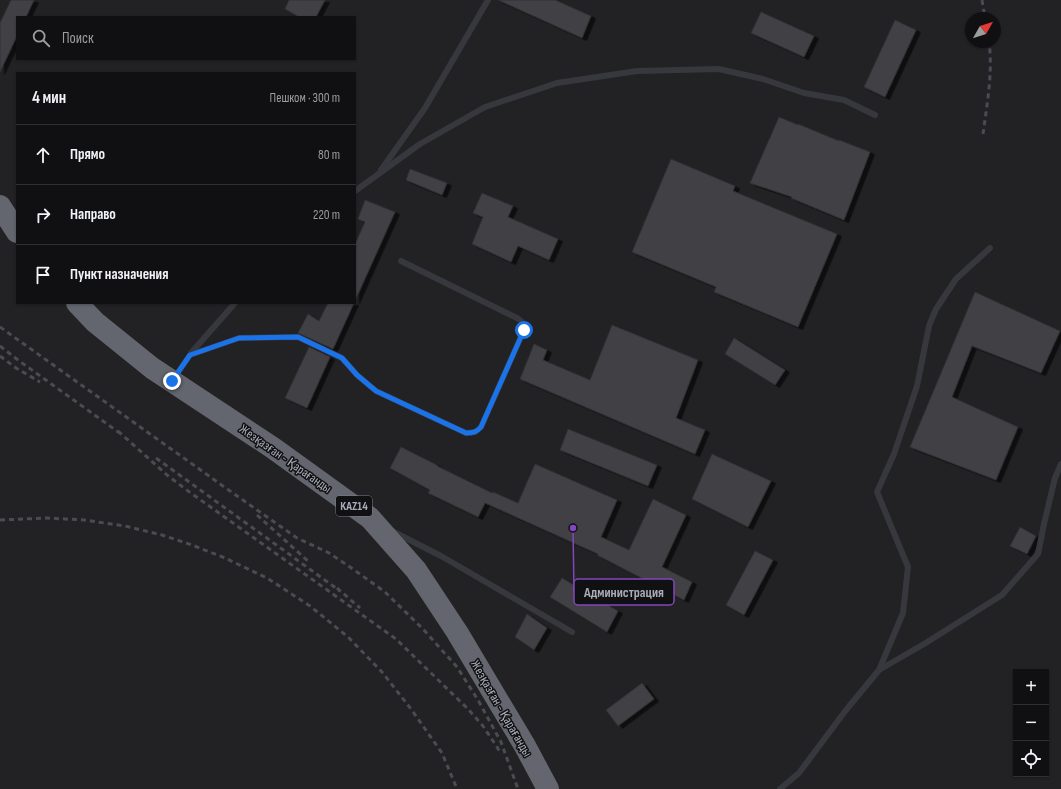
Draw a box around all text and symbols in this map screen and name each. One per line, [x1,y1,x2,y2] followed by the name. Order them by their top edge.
[965,12,1001,48] north arrow
[16,16,356,60] search box
[30,27,52,49] icon: search
[62,29,94,48] text: Поиск
[32,88,66,108] text: 4 мин
[270,90,340,106] text: Пешком · 300 m
[32,144,54,166] icon: ahead
[70,145,105,164] text: Прямо
[318,147,340,163] text: 80 m
[32,204,54,226] icon: right
[70,205,116,224] text: Направо
[313,207,340,223] text: 220 m
[32,264,54,286] icon: arrive
[70,265,168,284] text: Пункт назначения
[515,321,533,339] route start
[163,372,181,390] route end
[236,421,335,497] street label: Жезқазған - Қарағанды
[336,496,372,516] road number: KAZ14
[574,579,674,605] callout: Администрация
[583,584,664,601] text: Администрация
[467,657,535,760] street label: Жезқазған - Қарағанды
[1013,669,1049,777] map controls
[1013,669,1049,705] button: +
[1013,705,1049,741] button: −
[1013,741,1049,777] button: locate

